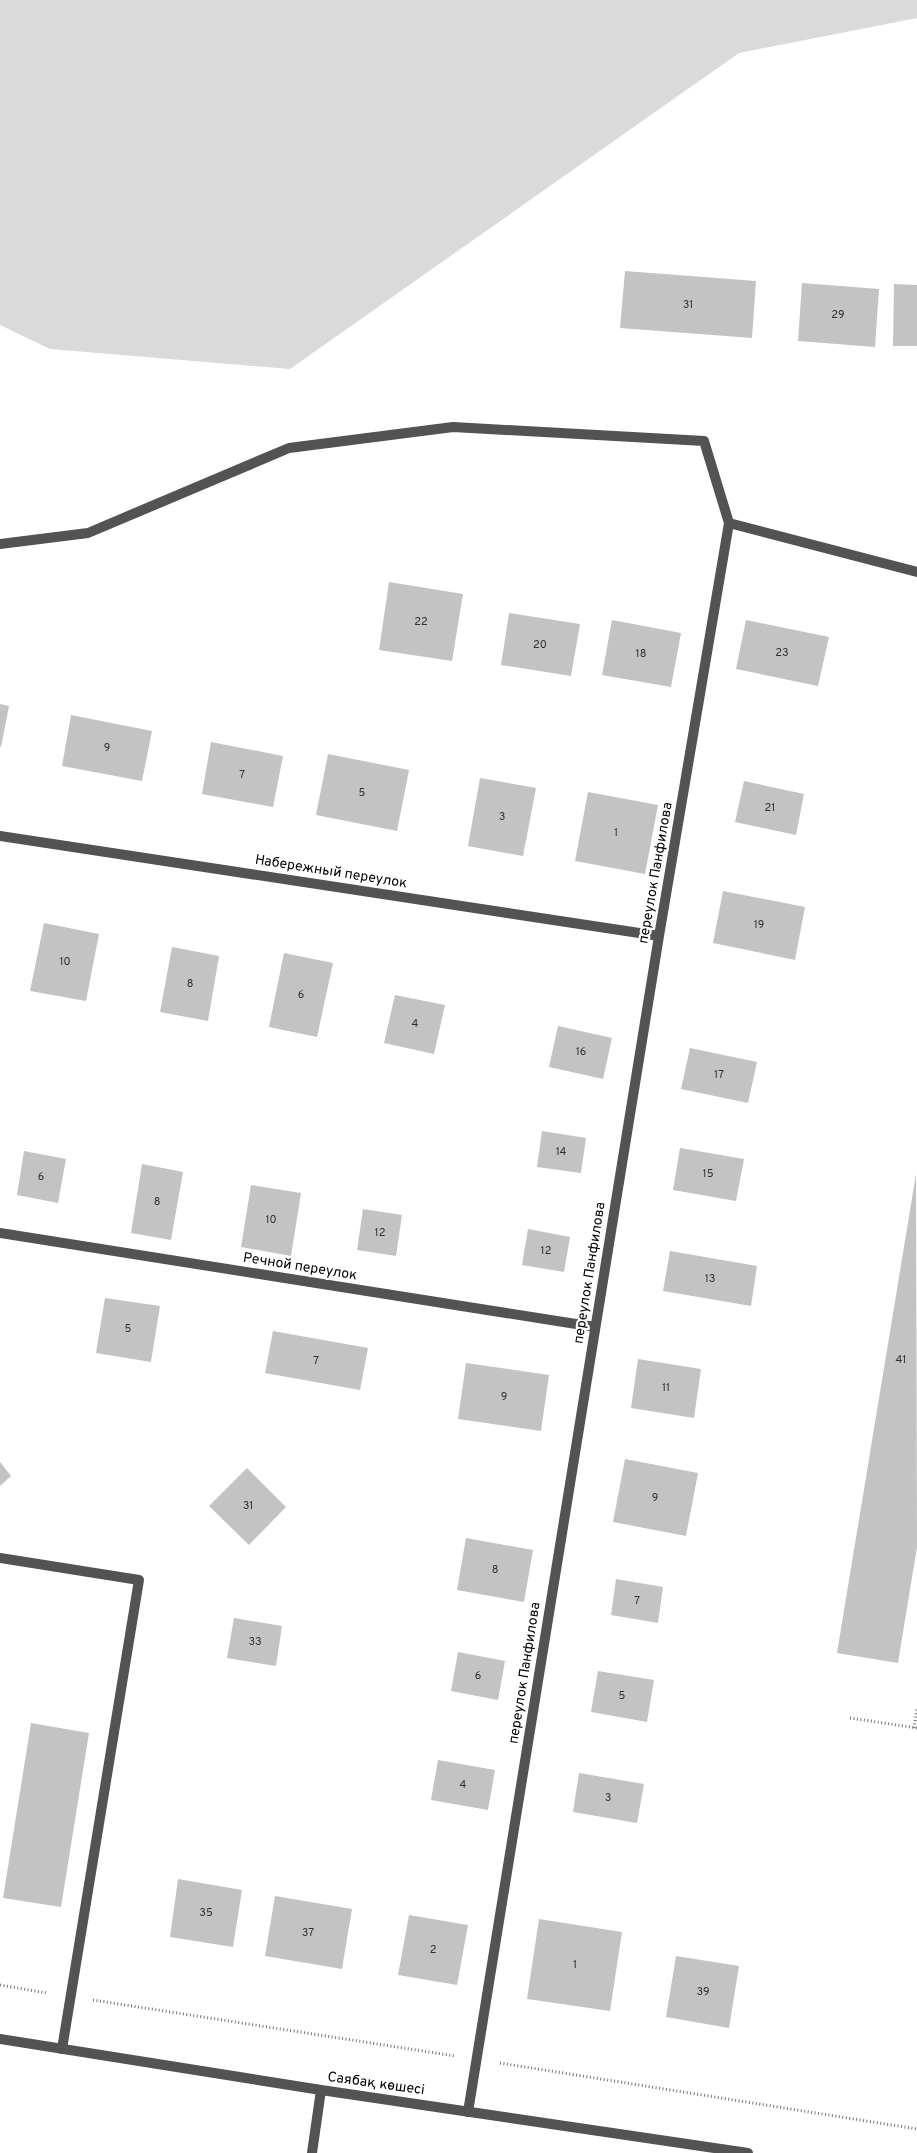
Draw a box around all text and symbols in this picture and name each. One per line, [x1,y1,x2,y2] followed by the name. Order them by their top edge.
[683,298,693,312] house number: 31
[831,308,845,322] house number: 29
[414,615,428,629] house number: 22
[533,638,547,652] house number: 20
[775,646,789,660] house number: 23
[636,647,646,661] house number: 18
[104,741,110,755] house number: 9
[239,768,245,782] house number: 7
[359,786,366,800] house number: 5
[635,801,677,945] street label: переулок Панфилова
[765,801,775,815] house number: 21
[499,810,505,824] house number: 3
[614,826,618,840] house number: 1
[254,852,408,892] street label: Набережный переулок
[754,918,764,932] house number: 19
[59,955,71,969] house number: 10
[187,977,193,991] house number: 8
[298,988,304,1002] house number: 6
[412,1017,419,1031] house number: 4
[576,1045,586,1059] house number: 16
[714,1068,724,1082] house number: 17
[556,1145,567,1159] house number: 14
[703,1167,714,1181] house number: 15
[38,1170,44,1184] house number: 6
[154,1195,160,1209] house number: 8
[570,1201,610,1345] street label: переулок Панфилова
[265,1213,277,1227] house number: 10
[375,1226,385,1240] house number: 12
[541,1244,551,1258] house number: 12
[242,1250,358,1284] street label: Речной переулок
[705,1272,715,1286] house number: 13
[125,1322,132,1336] house number: 5
[896,1353,906,1367] house number: 41
[313,1354,319,1368] house number: 7
[662,1381,670,1395] house number: 11
[501,1390,507,1404] house number: 9
[652,1491,658,1505] house number: 9
[243,1499,253,1513] house number: 31
[492,1563,498,1577] house number: 8
[634,1594,640,1608] house number: 7
[505,1601,545,1745] street label: переулок Панфилова
[248,1635,262,1649] house number: 33
[475,1669,481,1683] house number: 6
[619,1689,626,1703] house number: 5
[460,1778,467,1792] house number: 4
[605,1791,611,1805] house number: 3
[199,1906,213,1920] house number: 35
[302,1926,314,1940] house number: 37
[430,1943,436,1957] house number: 2
[573,1958,577,1972] house number: 1
[697,1985,709,1999] house number: 39
[326,2069,426,2099] street label: Саябақ көшесі

